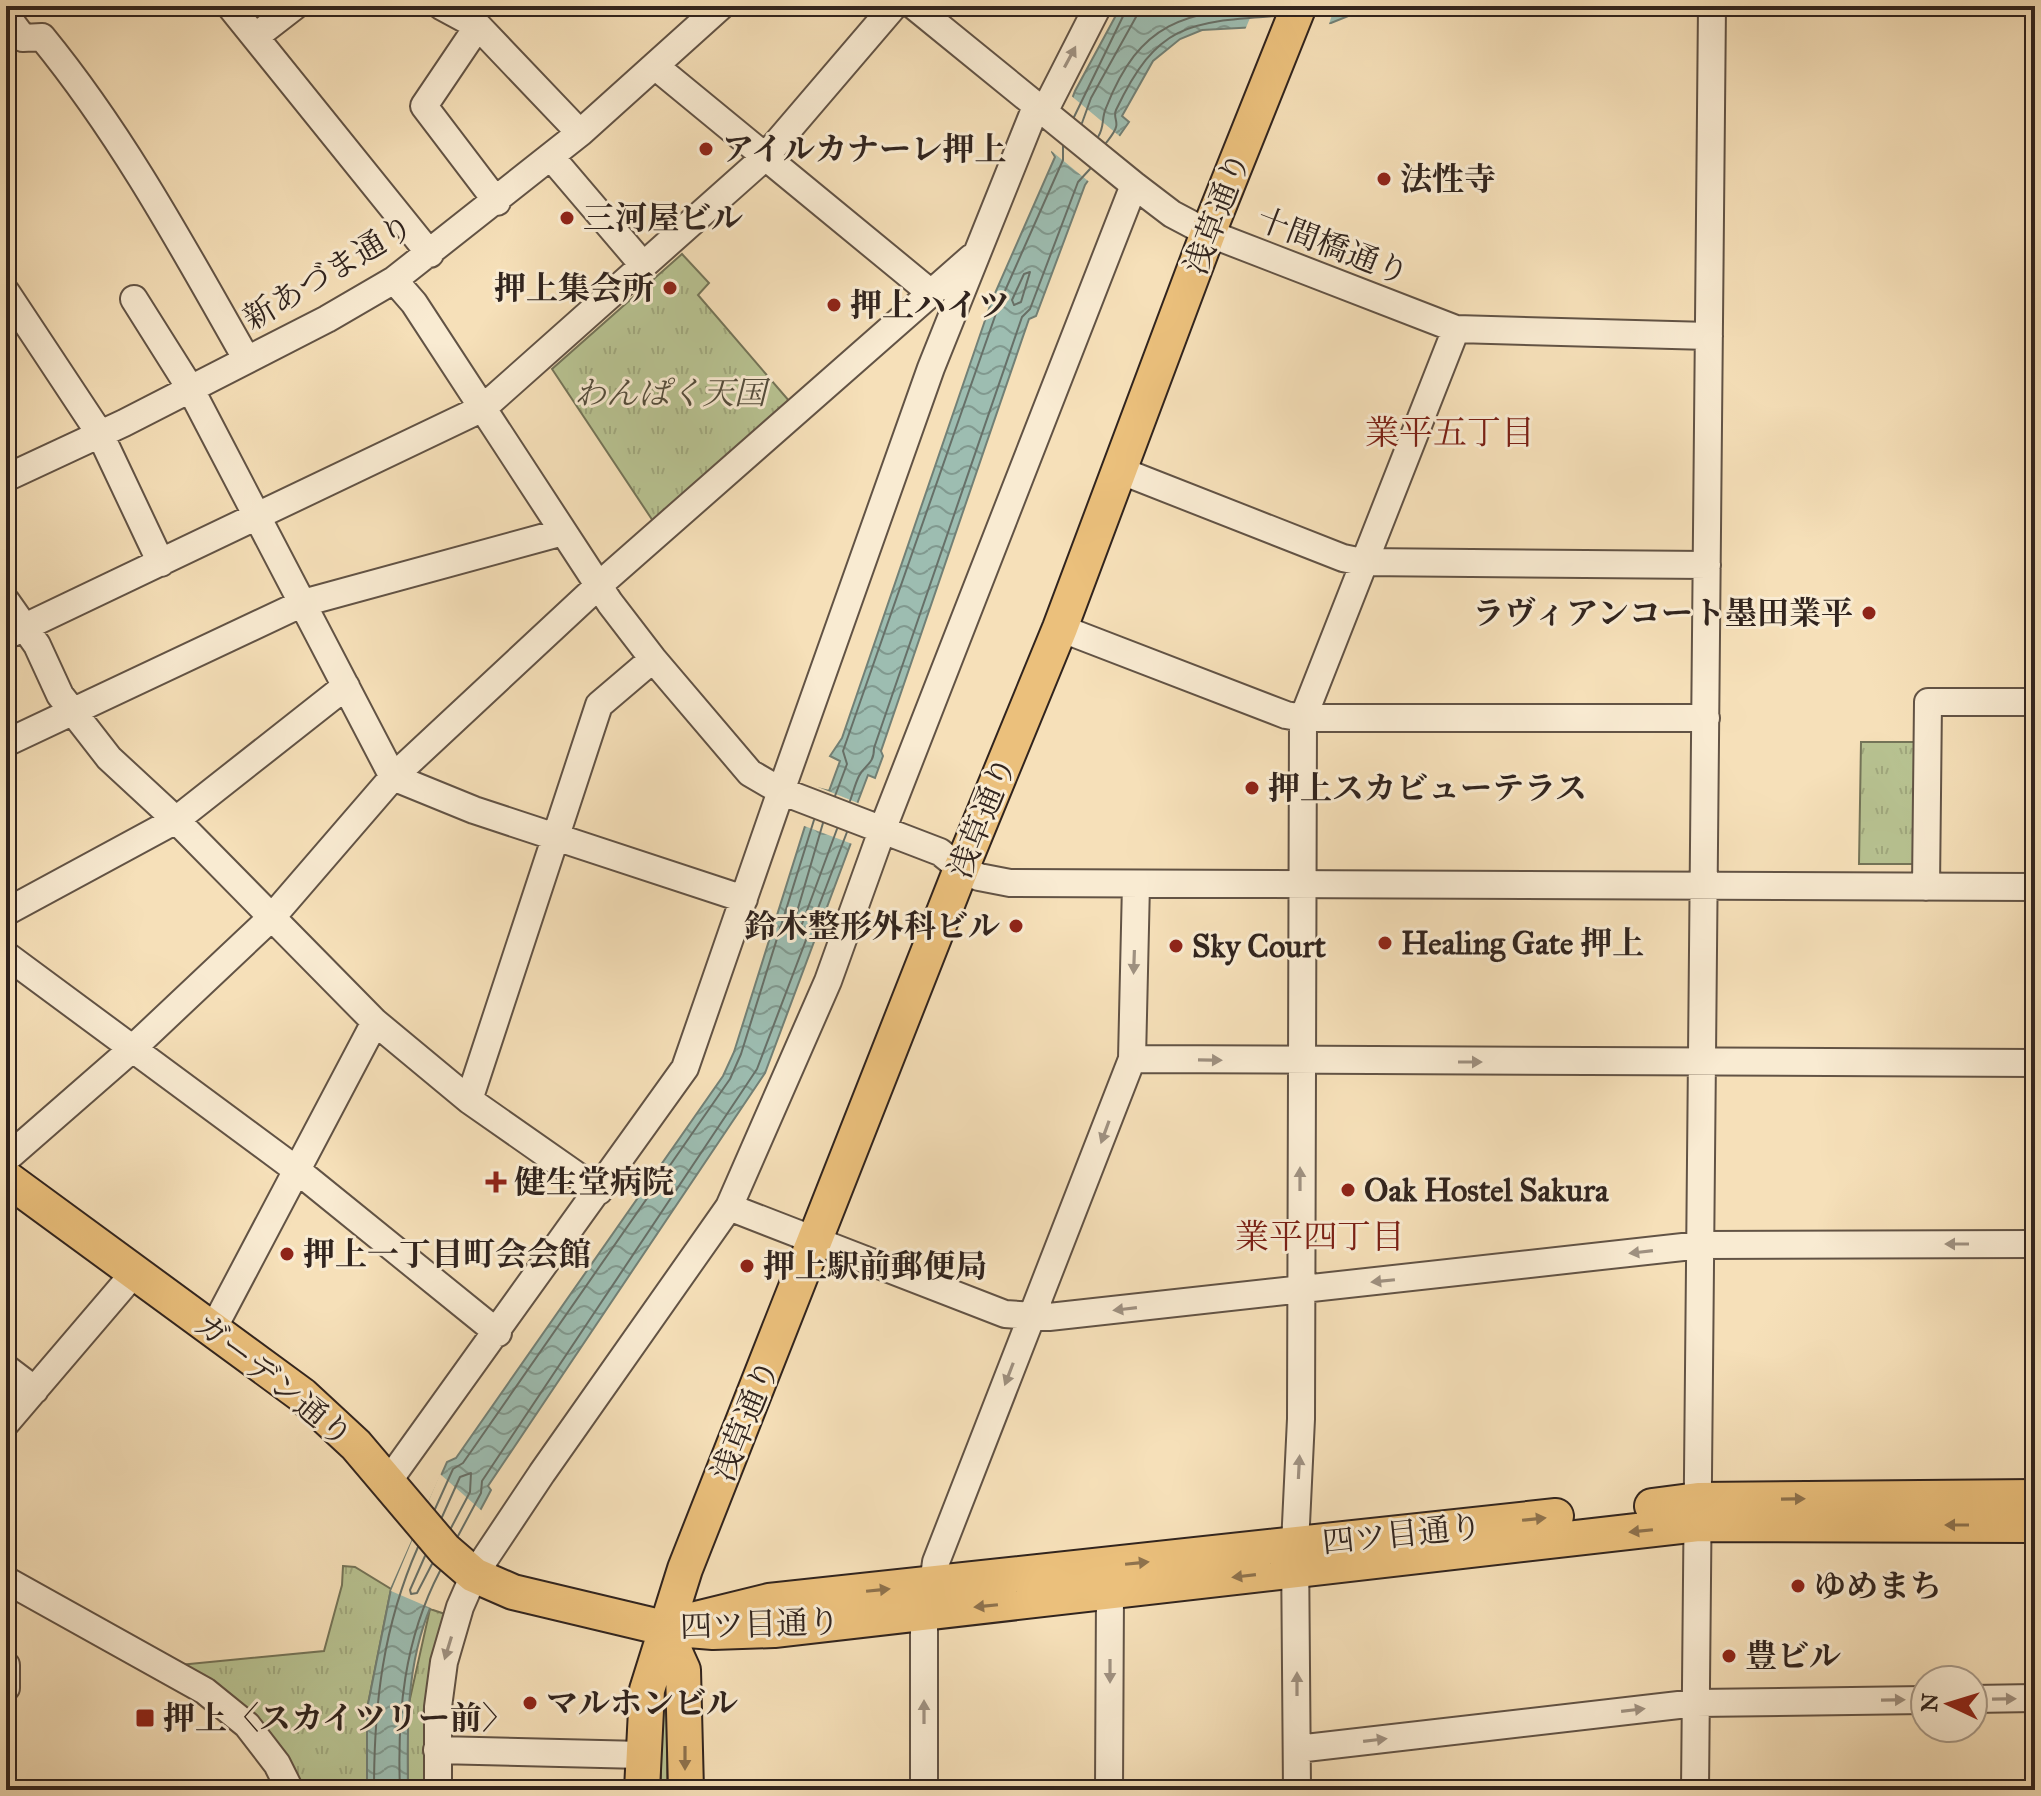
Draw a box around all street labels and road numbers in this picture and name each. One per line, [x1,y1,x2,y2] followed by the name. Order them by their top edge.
[1176,146,1259,280] street label: 浅草通り
[1251,200,1415,293] street label: 十間橋通り
[236,206,421,339] street label: 新あづま通り
[940,751,1025,884] street label: 浅草通り
[187,1305,360,1456] street label: ガーデン通り
[703,1354,788,1487] street label: 浅草通り
[1320,1507,1484,1562] street label: 四ツ目通り
[679,1602,841,1647] street label: 四ツ目通り

